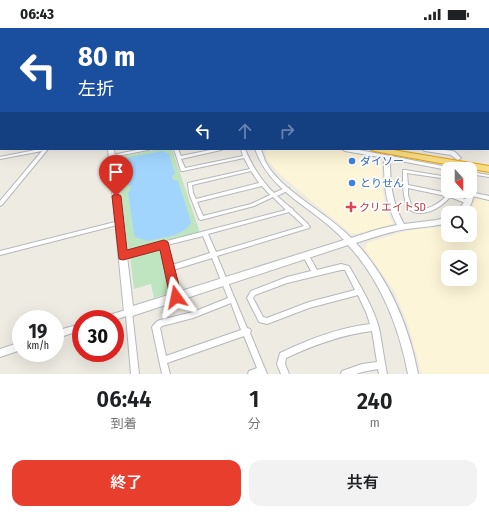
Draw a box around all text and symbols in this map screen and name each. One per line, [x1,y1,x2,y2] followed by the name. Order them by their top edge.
[20,5,54,23] text: 06:43
[78,40,135,73] text: 80 m
[12,44,64,96] icon: left
[78,78,114,100] text: 左折
[192,120,214,142] icon: left
[234,120,256,142] icon: ahead
[276,120,298,142] icon: right
[99,155,133,196] pin
[360,155,404,168] place label: ダイソー
[347,156,357,166] marker: ダイソー
[105,161,127,183] icon: arrive
[441,162,477,198] north arrow
[441,162,477,286] map controls
[360,177,404,190] place label: とりせん
[347,178,357,188] marker: とりせん
[359,201,426,214] place label: クリエイトSD
[346,202,356,212] marker: クリエイトSD
[441,206,477,242] button: search
[441,250,477,286] button: layers
[155,276,197,318] position arrow
[72,310,124,362] speed limit sign: 30
[29,319,47,343] text: 19
[27,340,49,352] text: km/h
[96,385,151,413] text: 06:44
[249,385,259,413] text: 1
[357,387,393,415] text: 240
[370,415,380,430] text: m
[111,416,137,431] text: 到着
[248,416,261,431] text: 分
[12,460,241,506] button: 終了
[249,460,477,506] button: 共有

